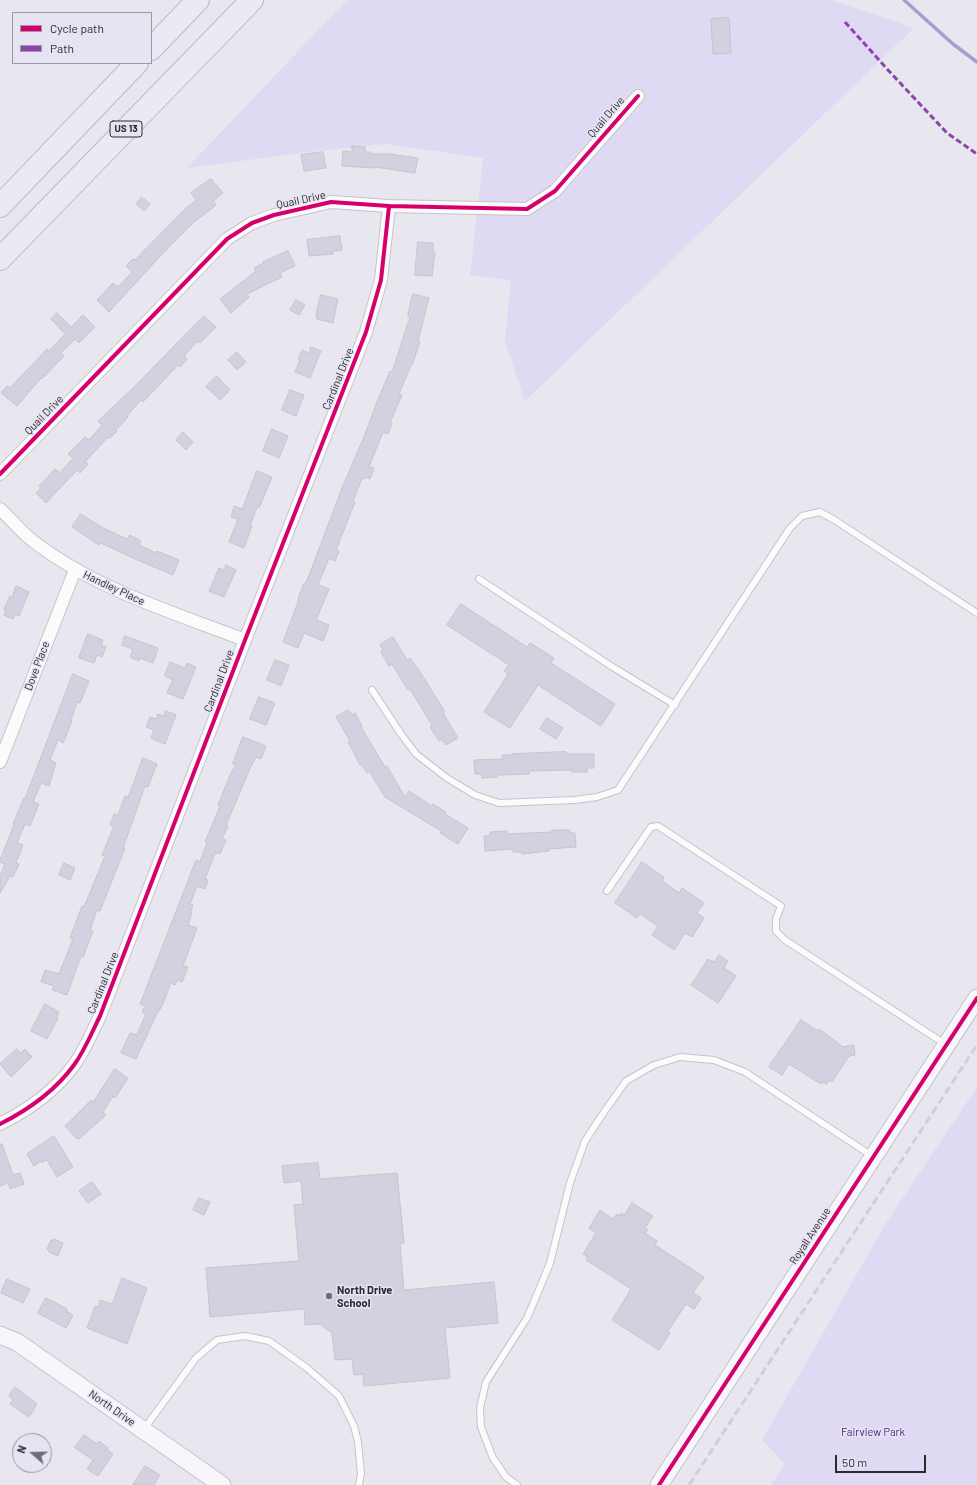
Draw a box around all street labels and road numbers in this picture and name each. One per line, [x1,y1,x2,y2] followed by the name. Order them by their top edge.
[585,94,627,140] street label: Quail Drive
[110,121,142,137] road number: US 13
[275,188,327,212] street label: Quail Drive
[320,346,356,412] street label: Cardinal Drive
[22,392,66,438] street label: Quail Drive
[81,568,147,608] street label: Handley Place
[22,639,52,693] street label: Dove Place
[201,648,237,714] street label: Cardinal Drive
[85,950,121,1016] street label: Cardinal Drive
[787,1205,833,1267] street label: Royall Avenue
[86,1387,138,1429] street label: North Drive

